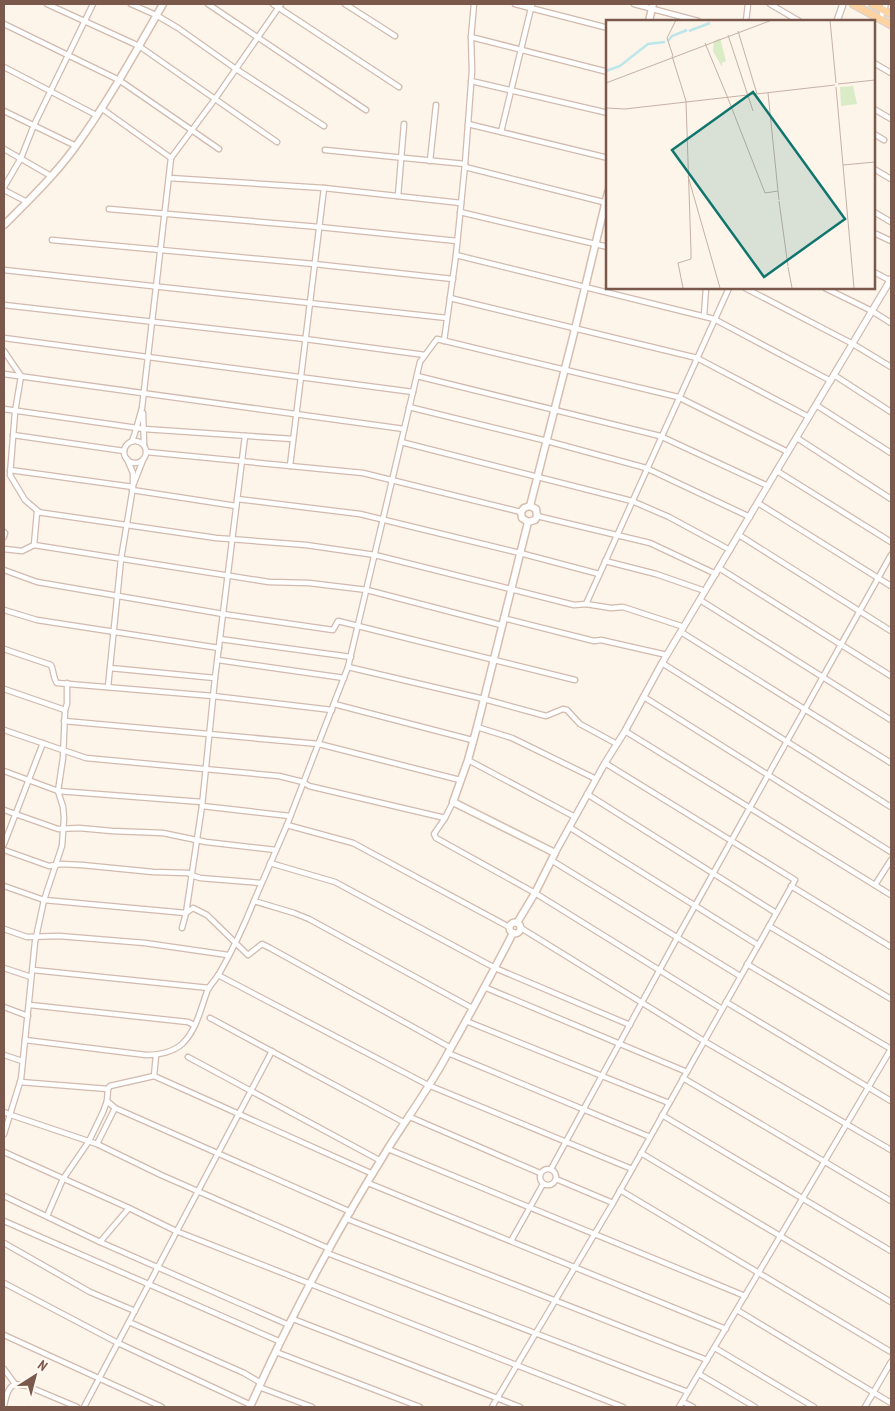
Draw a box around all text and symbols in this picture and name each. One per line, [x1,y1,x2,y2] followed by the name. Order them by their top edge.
[606,20,875,289] inset map
[10,1351,60,1401] north arrow
[34,1356,51,1375] text: N

